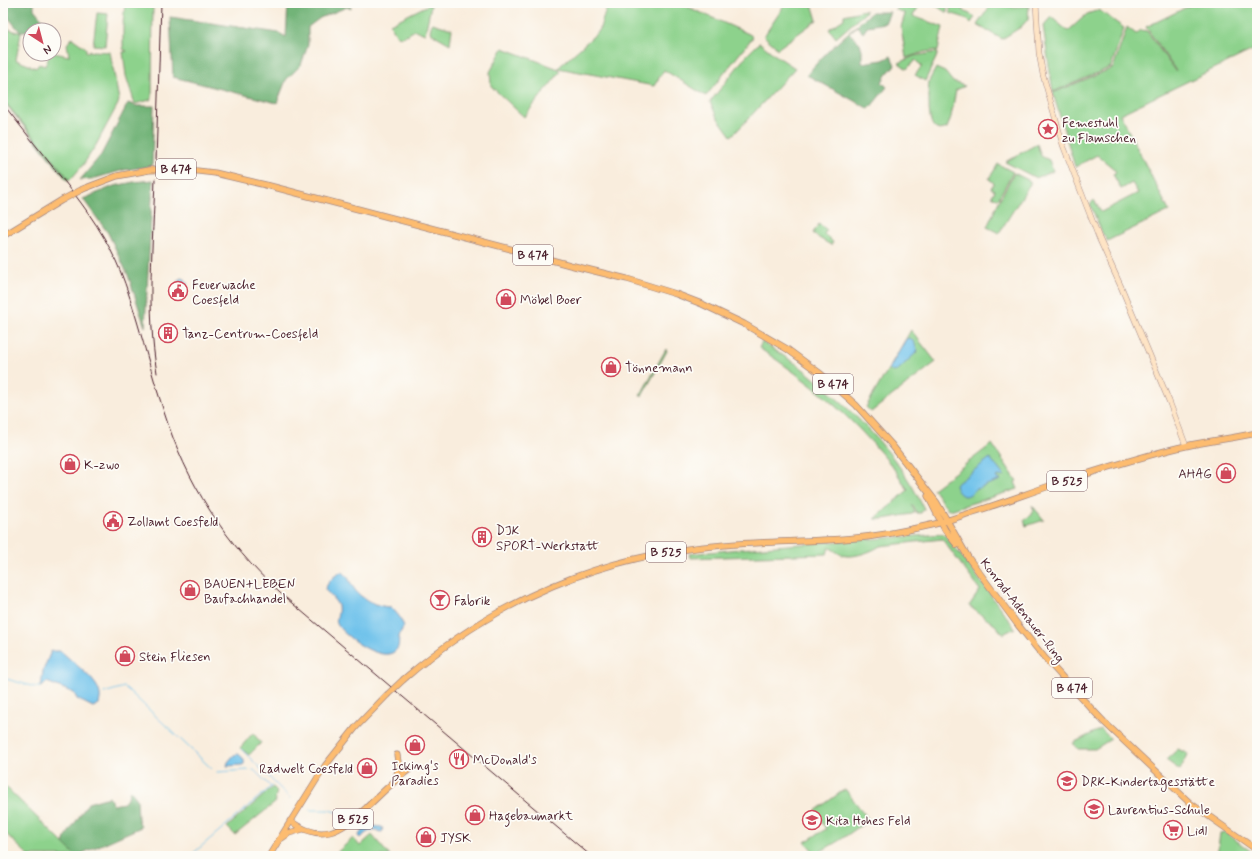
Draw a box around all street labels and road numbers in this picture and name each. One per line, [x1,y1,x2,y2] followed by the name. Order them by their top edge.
[156,159,196,179] road number: B 474
[513,245,553,265] road number: B 474
[813,374,853,394] road number: B 474
[1047,471,1087,491] road number: B 525
[646,542,686,562] road number: B 525
[975,555,1068,667] street label: Konrad-Adenauer-Ring
[1052,678,1092,698] road number: B 474
[333,809,373,829] road number: B 525

